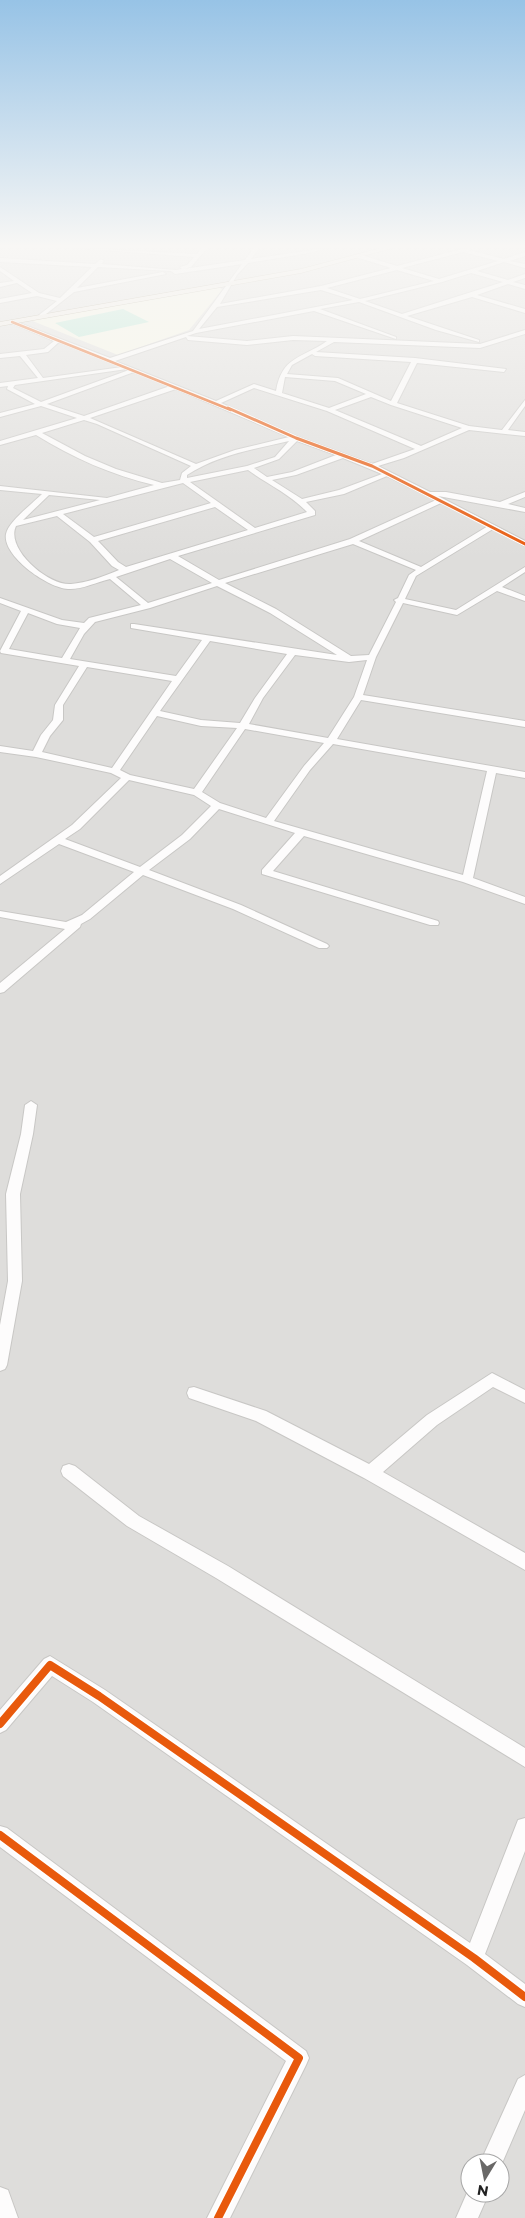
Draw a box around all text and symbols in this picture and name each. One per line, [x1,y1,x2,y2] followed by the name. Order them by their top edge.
[460,2153,510,2203] north arrow
[476,2181,490,2201] text: N

